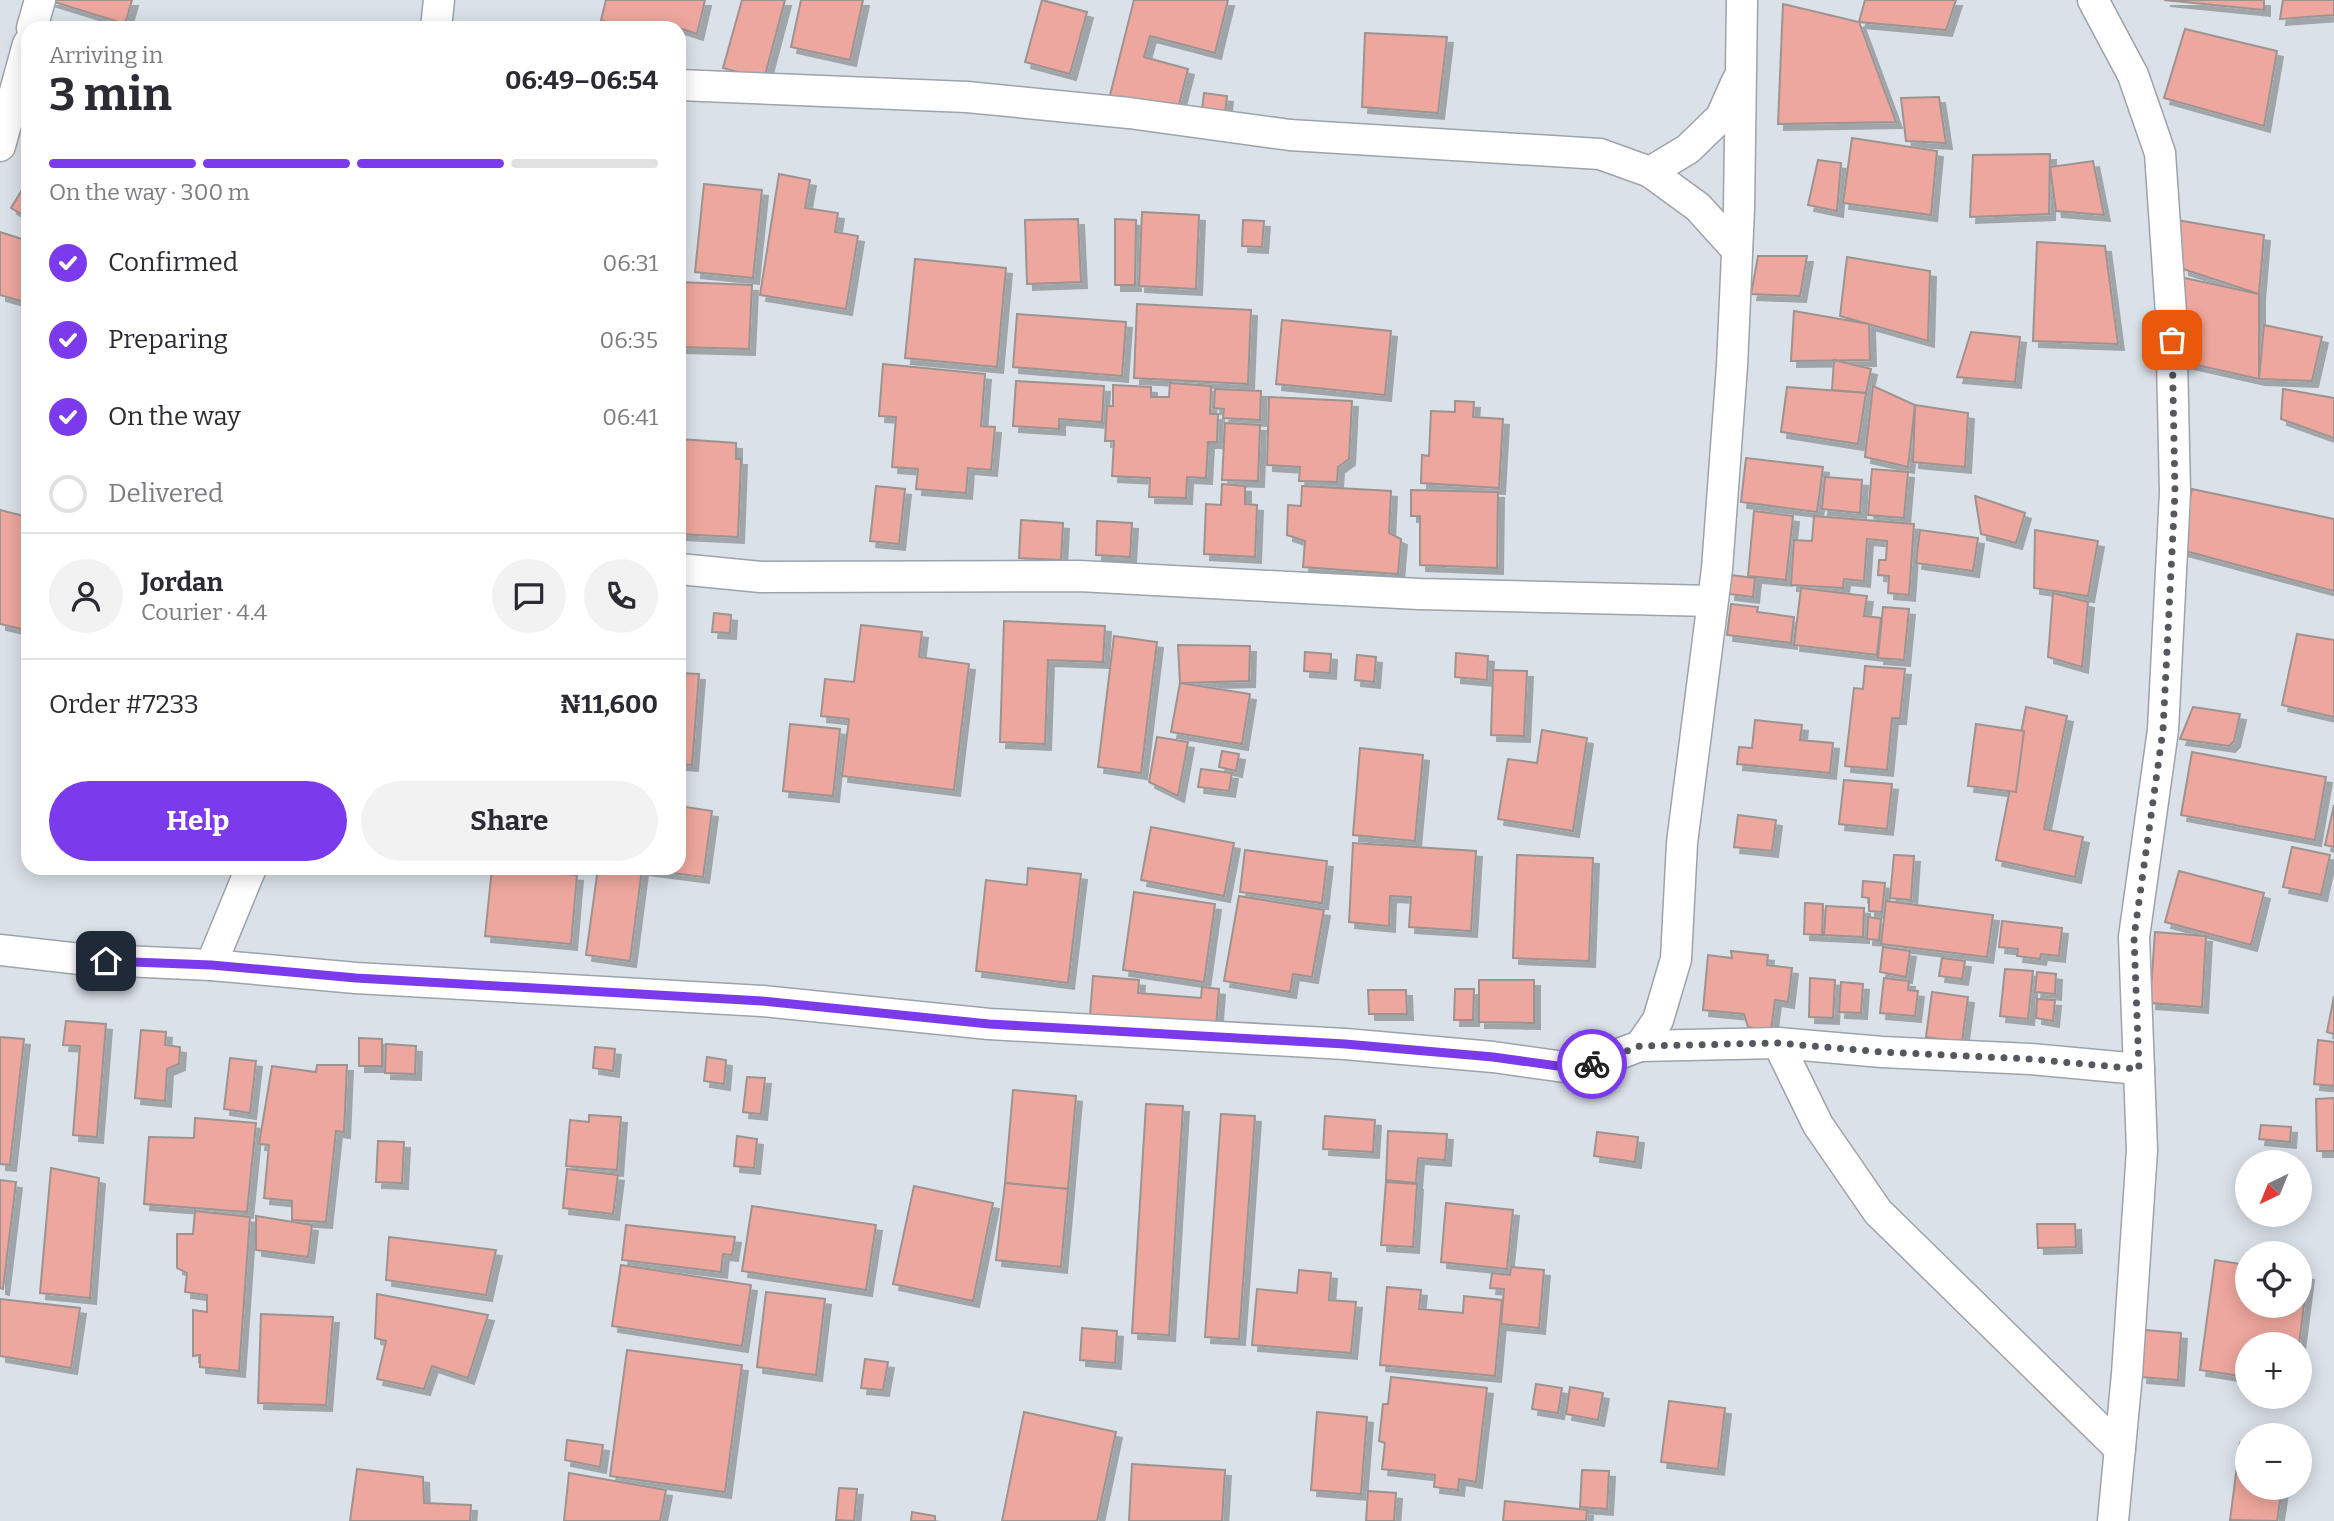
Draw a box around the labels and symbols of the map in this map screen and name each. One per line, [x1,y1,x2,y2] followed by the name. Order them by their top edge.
[2142,310,2202,370] pin
[76,931,136,991] pin
[1557,1029,1627,1099] courier
[2235,1150,2312,1227] north arrow

